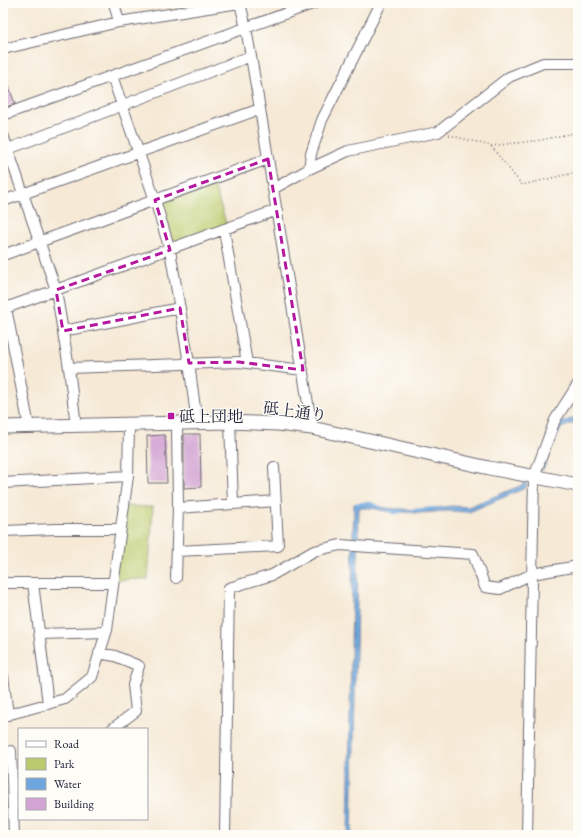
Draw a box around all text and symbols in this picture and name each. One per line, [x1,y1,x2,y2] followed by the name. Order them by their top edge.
[262,397,328,426] street label: 砥上通り
[179,406,243,427] place label: 砥上団地
[166,411,176,421] marker: 砥上団地
[18,728,148,820] legend
[54,736,80,752] text: Road
[54,756,75,772] text: Park
[54,776,81,792] text: Water
[54,796,95,812] text: Building

